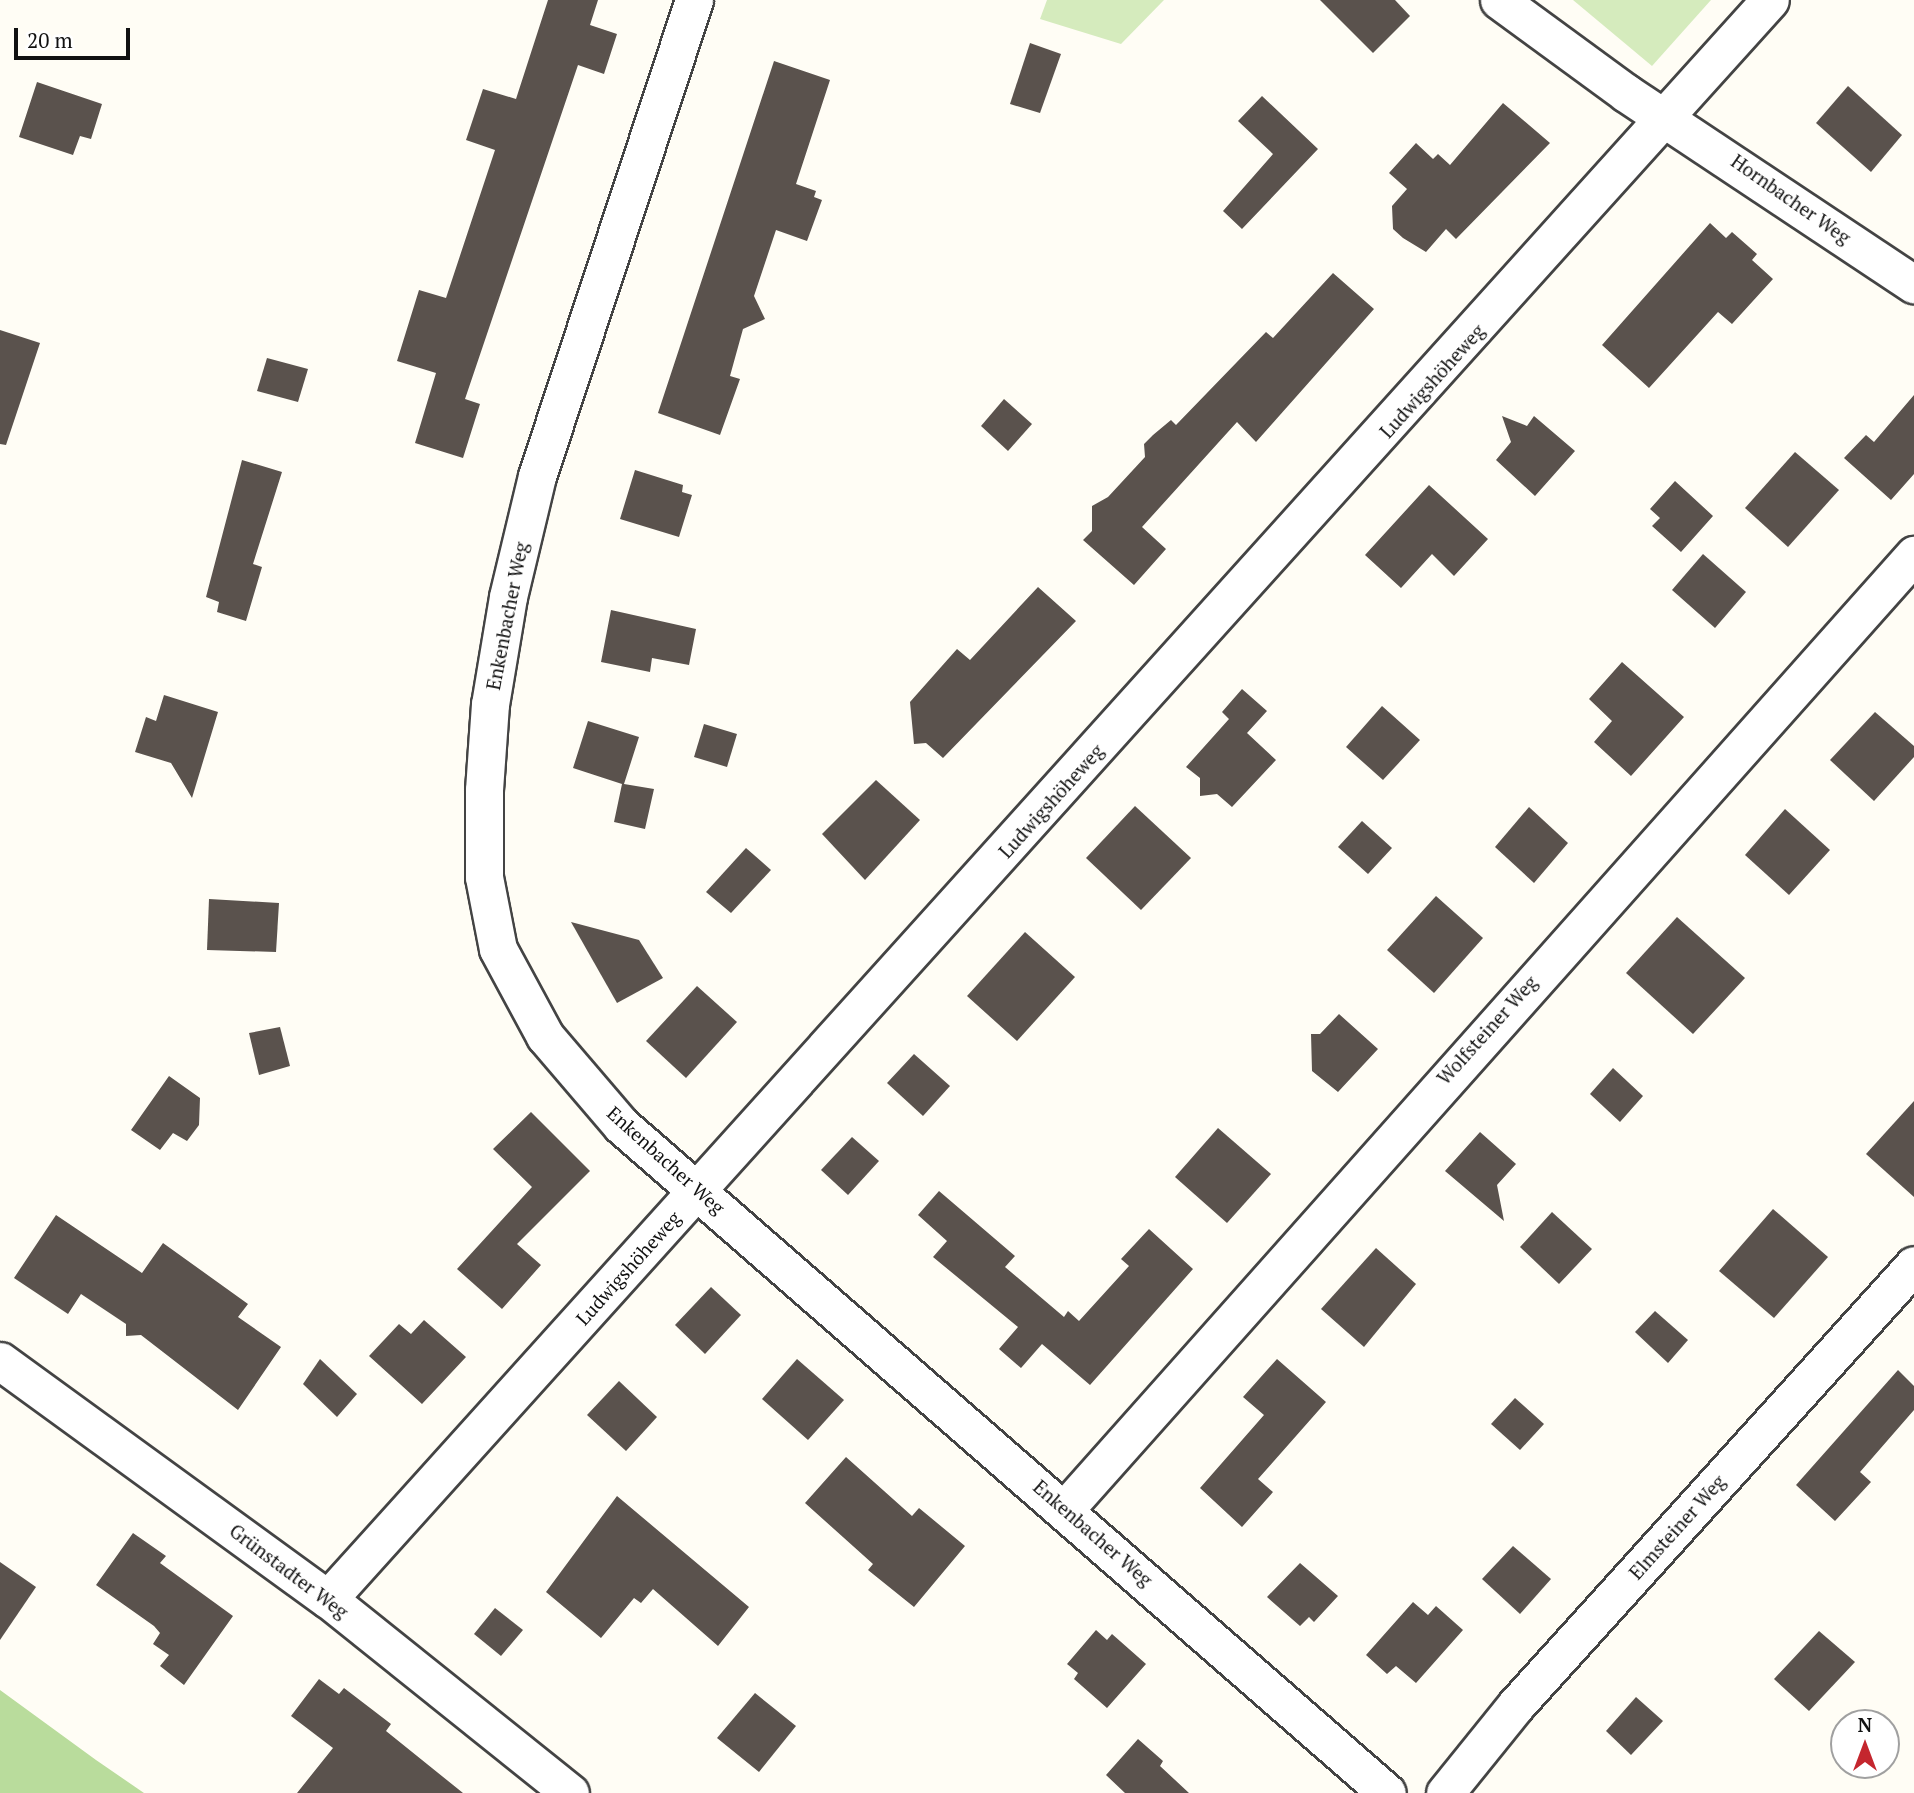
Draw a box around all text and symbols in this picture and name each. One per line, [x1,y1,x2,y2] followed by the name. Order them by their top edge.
[18,14,133,58] scale bar
[27,26,73,54] text: 20 m
[1727,149,1855,249] street label: Hornbacher Weg
[1375,319,1489,443] street label: Ludwigshöheweg
[481,540,533,692] street label: Enkenbacher Weg
[994,739,1108,863] street label: Ludwigshöheweg
[1432,971,1542,1089] street label: Wolfsteiner Weg
[603,1101,729,1219] street label: Enkenbacher Weg
[571,1206,685,1330] street label: Ludwigshöheweg
[1624,1470,1730,1584] street label: Elmsteiner Weg
[1029,1475,1157,1591] street label: Enkenbacher Weg
[225,1519,353,1623] street label: Grünstadter Weg
[1830,1709,1900,1779] north arrow
[1858,1712,1872,1737] text: N

